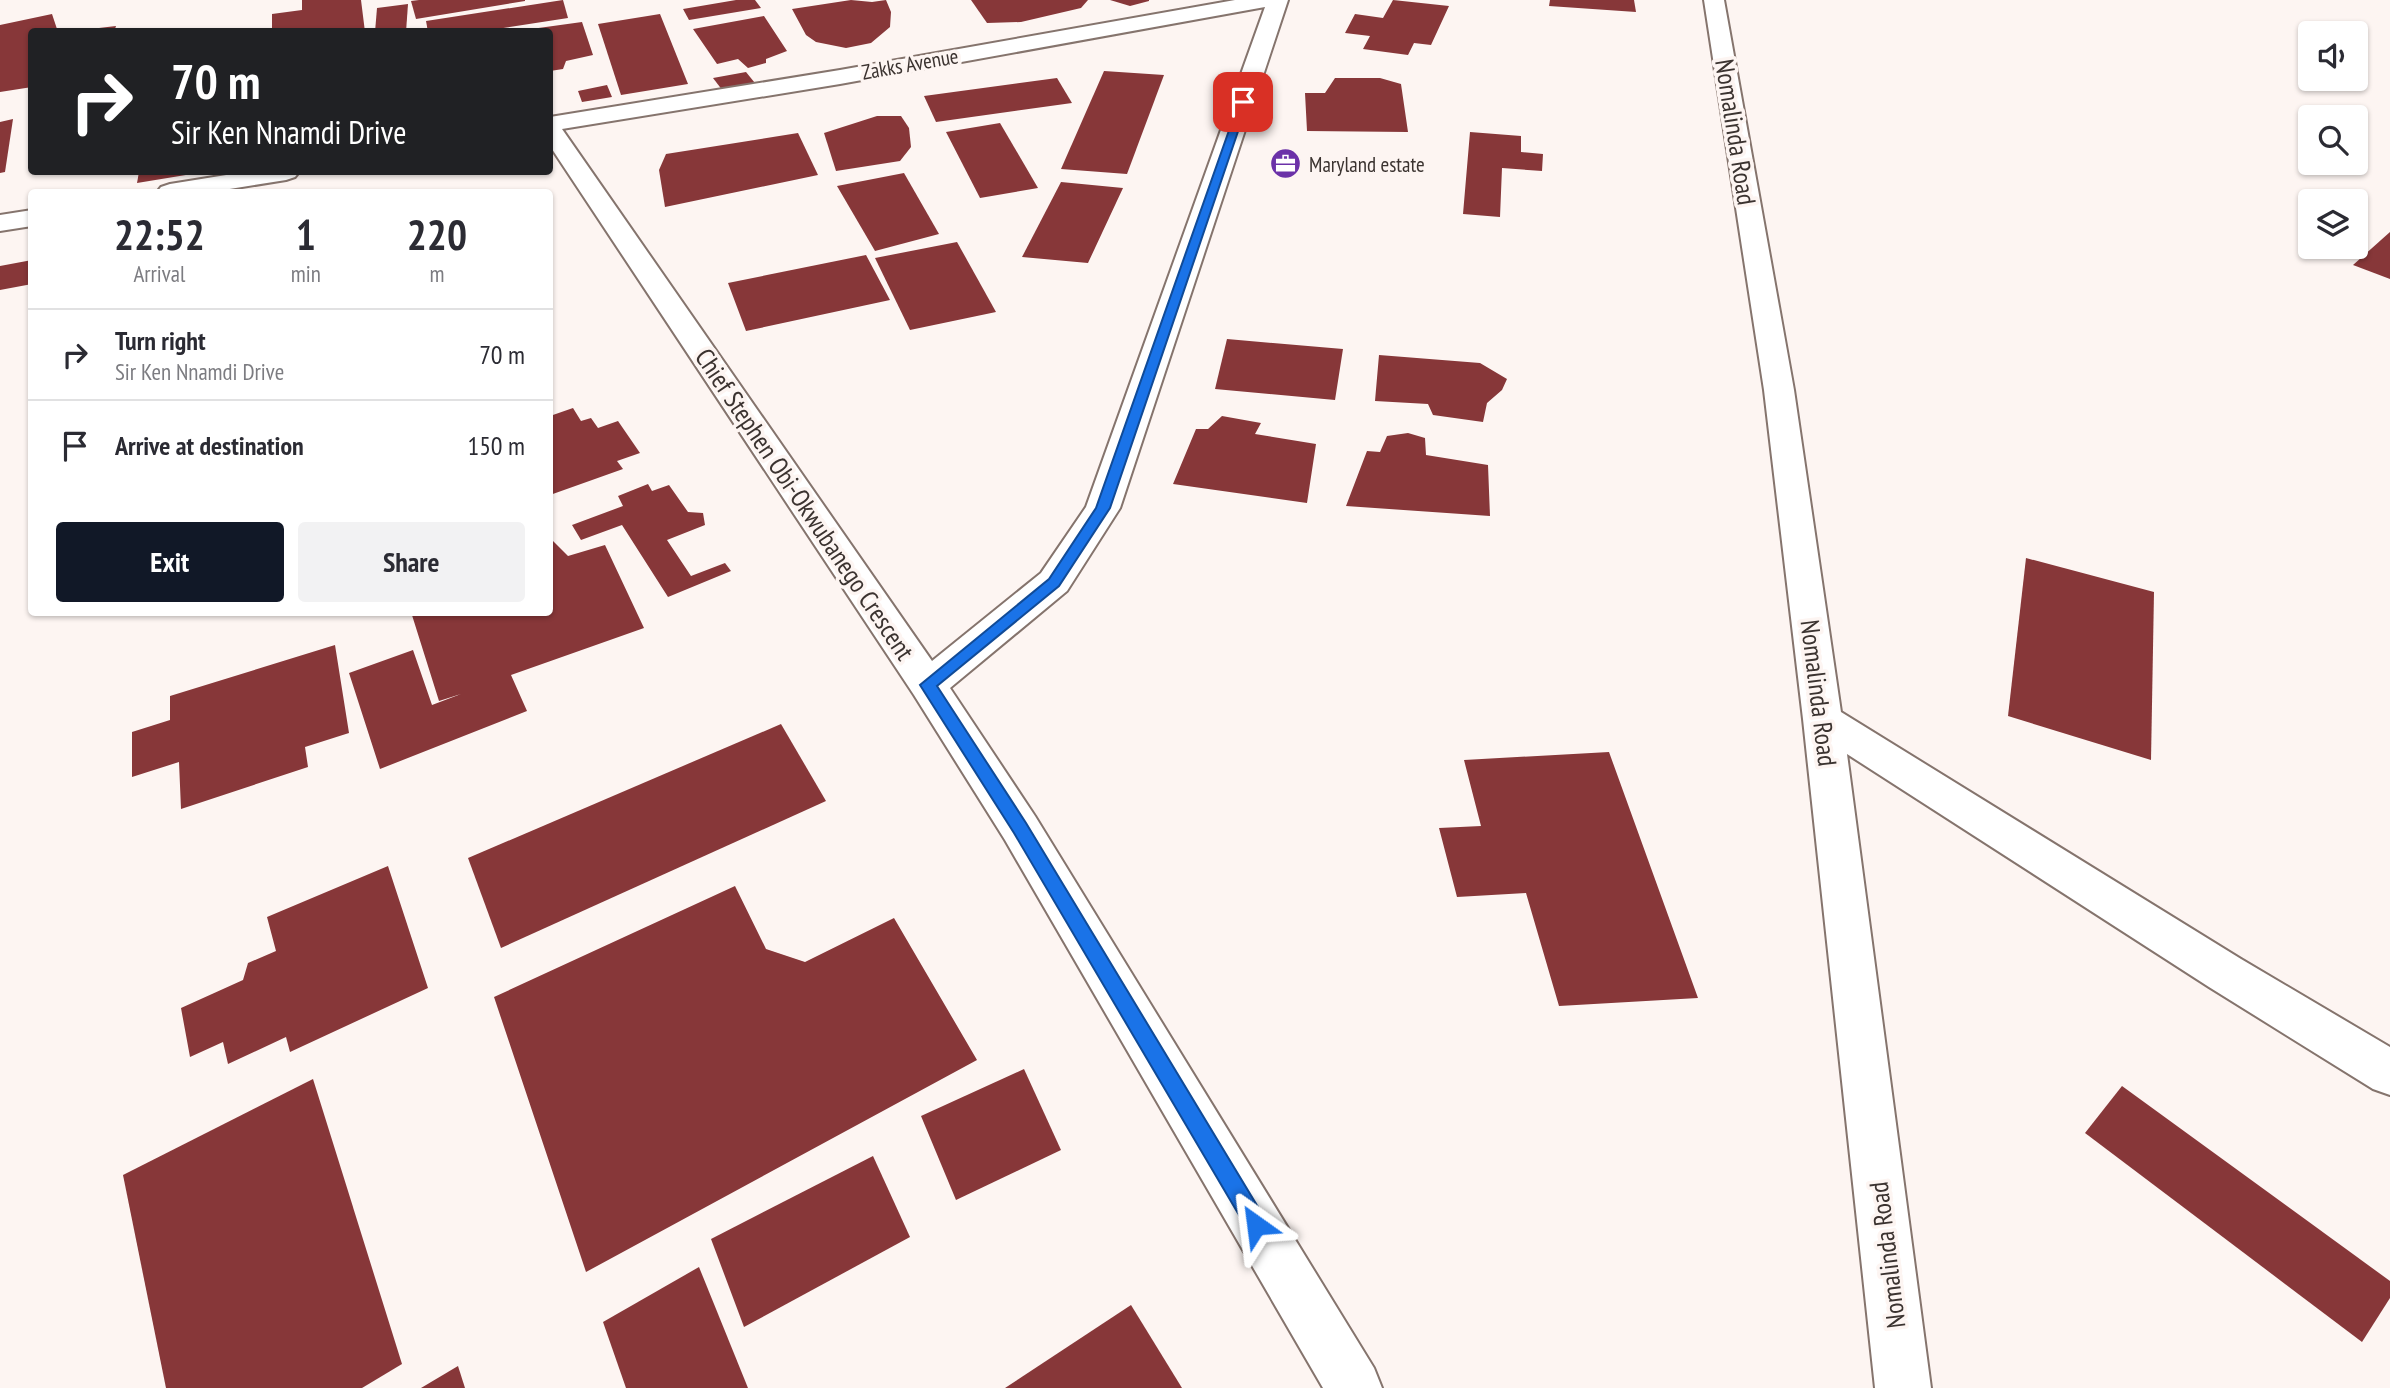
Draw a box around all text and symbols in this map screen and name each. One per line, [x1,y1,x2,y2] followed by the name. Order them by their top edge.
[2298,21,2368,259] map controls
[2298,21,2368,91] button: sound
[860,42,960,86] street label: Zakks Avenue
[171,49,260,113] text: 70 m
[56,56,147,147] icon: right
[1708,57,1764,207] street label: Nomalinda Road
[1213,72,1273,132] pin
[1224,83,1262,121] icon: arrive
[2298,105,2368,175] button: search
[171,111,406,153] text: Sir Ken Nnamdi Drive
[1269,147,1303,181] office icon: Maryland estate
[1309,151,1425,178] place label: Maryland estate
[2298,189,2368,259] button: layers
[114,207,205,262] text: 22:52
[296,207,316,262] text: 1
[407,207,467,262] text: 220
[133,259,185,288] text: Arrival
[291,259,321,288] text: min
[429,259,444,288] text: m
[115,324,206,357] text: Turn right
[56,336,94,374] icon: right
[479,338,525,371] text: 70 m
[688,342,922,666] street label: Chief Stephen Obi-Okwubanego Crescent
[115,357,284,386] text: Sir Ken Nnamdi Drive
[56,427,94,465] icon: arrive
[115,429,304,462] text: Arrive at destination
[467,429,525,462] text: 150 m
[56,522,284,602] button: Exit
[298,522,525,602] button: Share
[1794,618,1844,768] street label: Nomalinda Road
[1862,1180,1912,1330] street label: Nomalinda Road
[1219,1188,1293,1262] position arrow

